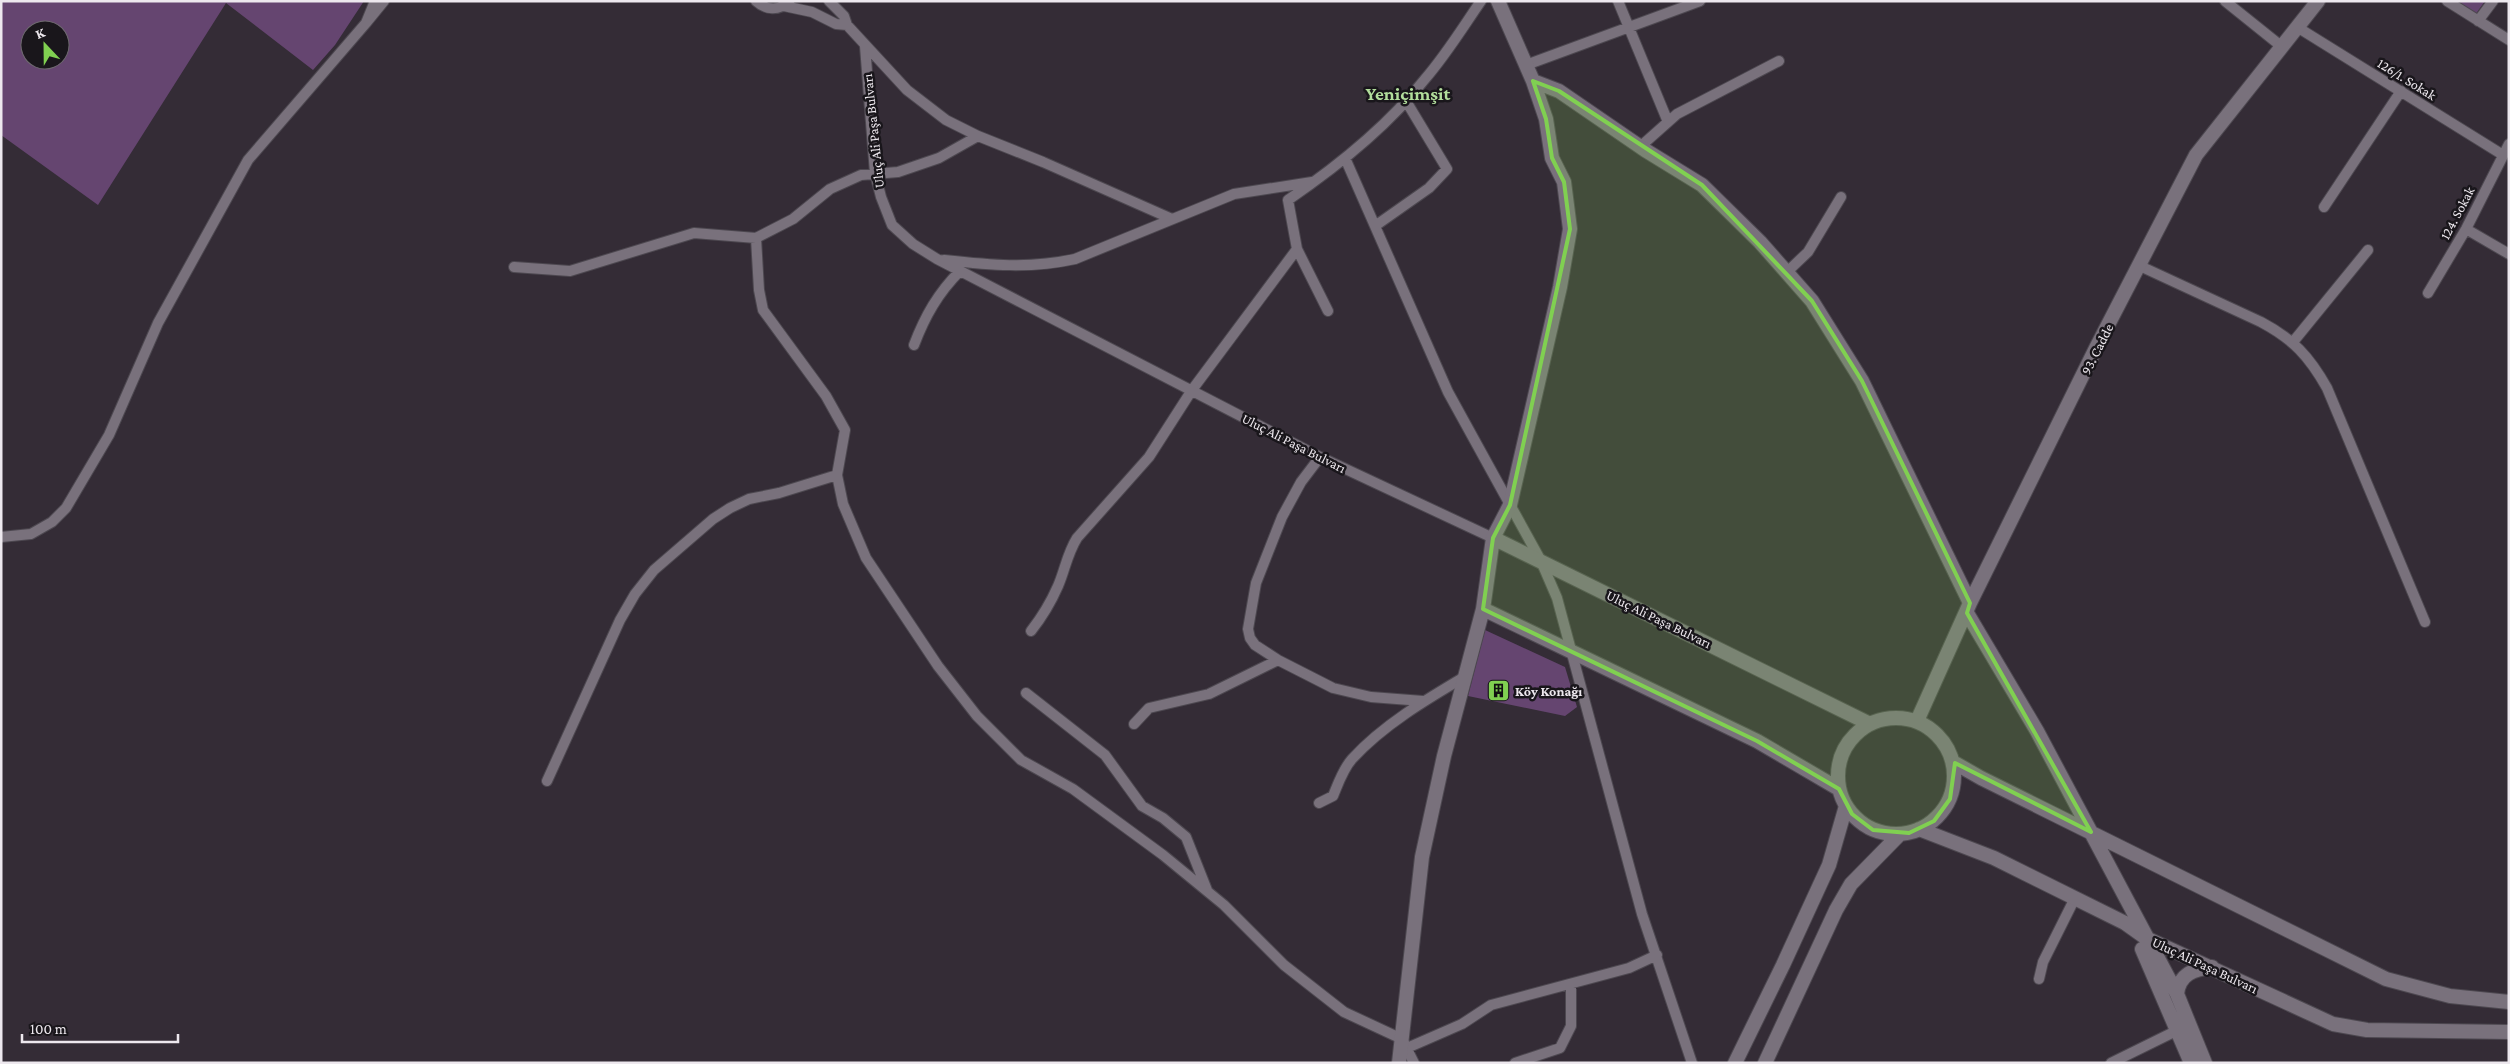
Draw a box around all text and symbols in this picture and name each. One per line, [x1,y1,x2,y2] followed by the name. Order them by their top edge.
[20,20,70,70] north arrow
[33,23,48,42] text: K
[2375,55,2440,104] street label: 126/1. Sokak
[859,73,887,189] street label: Uluç Ali Paşa Bulvarı
[1366,83,1451,104] district label: Yeniçimşit
[2436,184,2478,242] street label: 124. Sokak
[2077,321,2117,377] street label: 93. Cadde
[1239,410,1349,476] street label: Uluç Ali Paşa Bulvarı
[1604,587,1714,651] street label: Uluç Ali Paşa Bulvarı
[1487,679,1511,703] building icon: Köy Konağı
[1515,683,1582,699] place label: Köy Konağı
[2150,934,2261,997] street label: Uluç Ali Paşa Bulvarı
[22,1012,179,1044] scale bar
[30,1021,67,1037] text: 100 m

